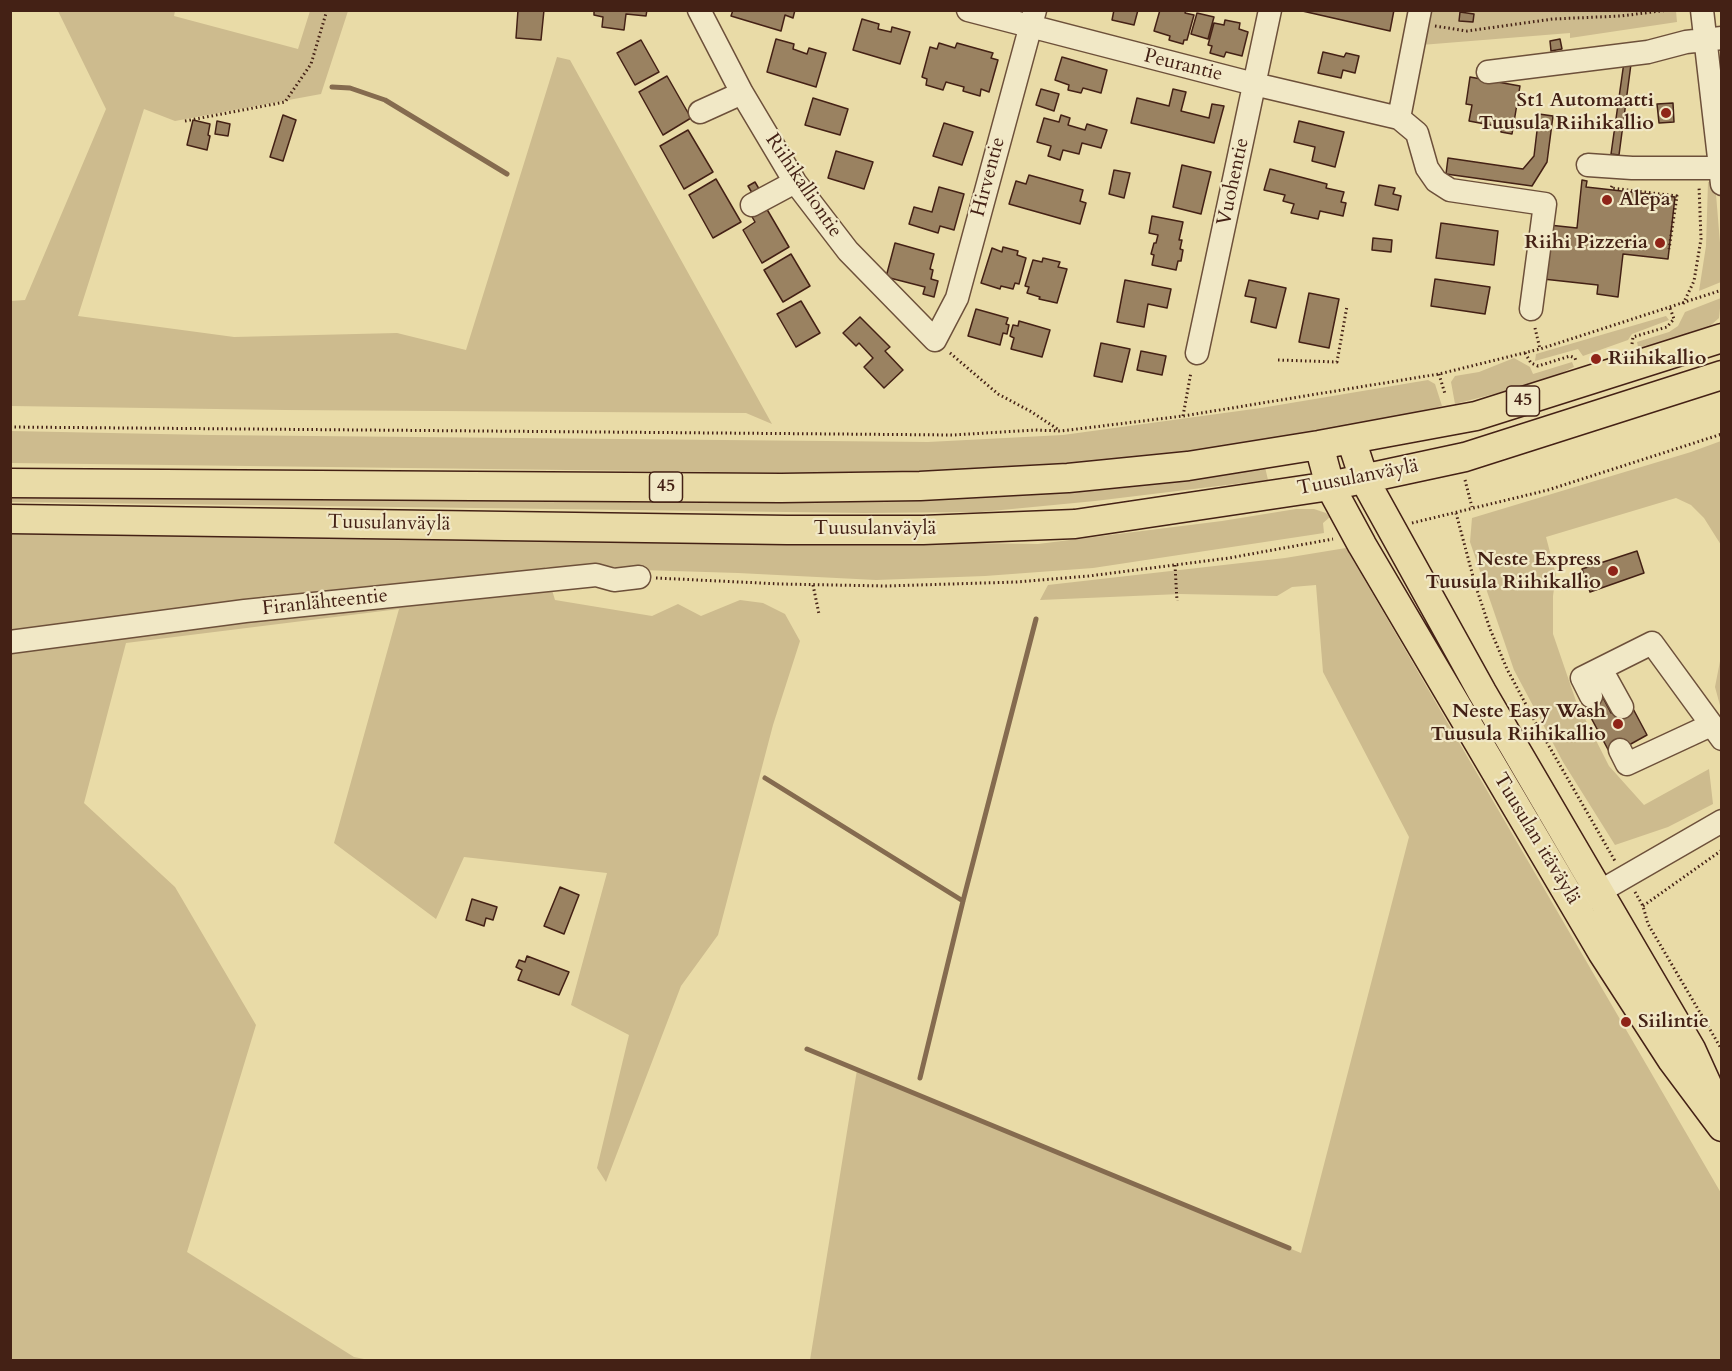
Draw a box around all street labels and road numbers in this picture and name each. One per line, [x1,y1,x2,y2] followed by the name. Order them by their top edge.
[1141,45,1225,87] street label: Peurantie
[759,130,847,242] street label: Riihikalliontie
[967,135,1011,219] street label: Hirventie
[1213,136,1255,228] street label: Vuohentie
[1506,386,1540,416] road number: 45
[1295,455,1421,501] street label: Tuusulanväylä
[650,472,682,502] road number: 45
[327,511,451,537] street label: Tuusulanväylä
[814,517,936,541] street label: Tuusulanväylä
[261,584,389,622] street label: Firanlähteentie
[1487,769,1585,909] street label: Tuusulan itäväylä

